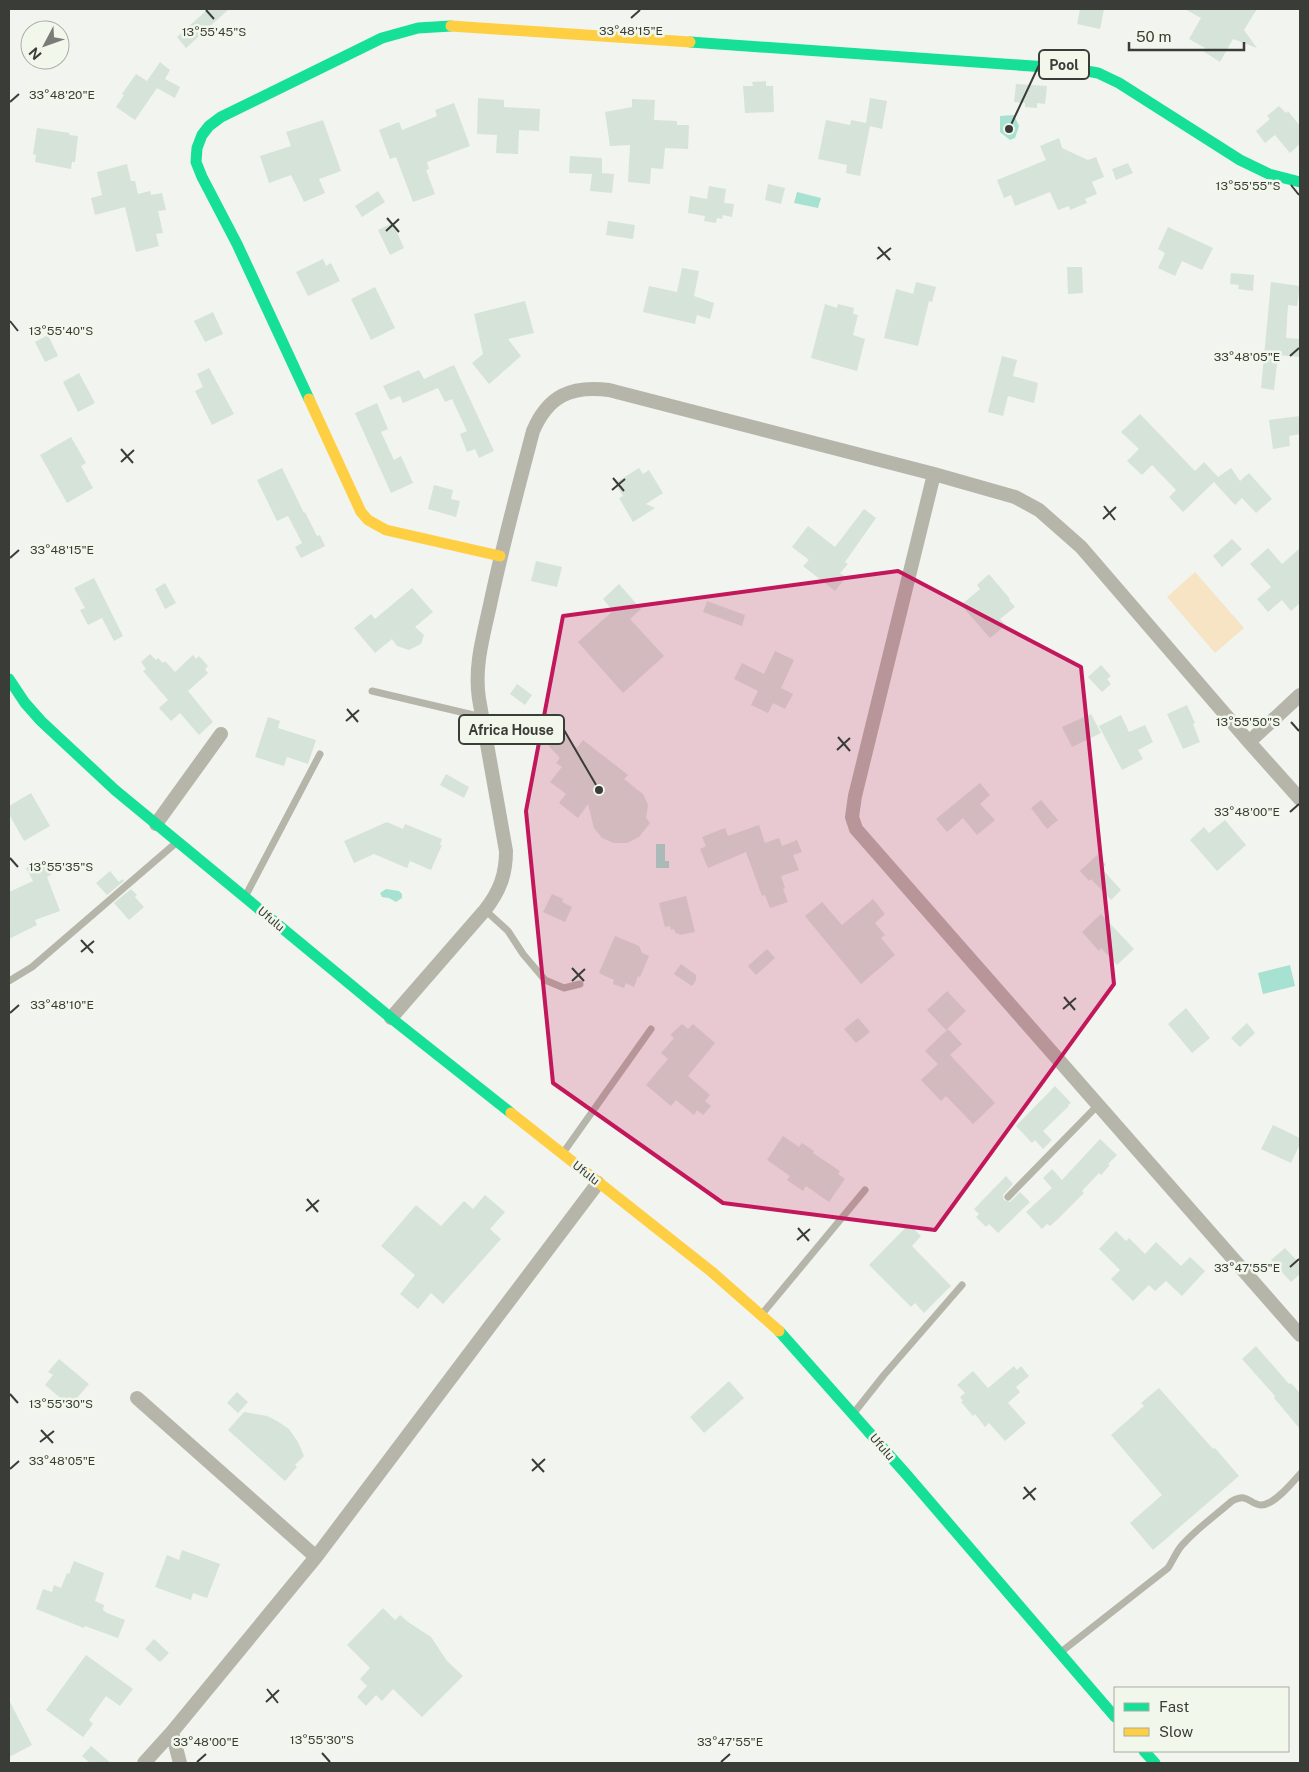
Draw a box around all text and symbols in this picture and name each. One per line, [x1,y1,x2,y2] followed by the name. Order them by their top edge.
[20,20,70,70] north arrow
[1129,20,1244,52] scale bar
[599,24,663,38] text: 33°48'15"E
[182,25,246,39] text: 13°55'45"S
[1136,28,1171,45] text: 50 m
[26,44,45,63] text: N
[1039,50,1089,79] callout: Pool
[1049,57,1079,73] text: Pool
[29,88,95,102] text: 33°48'20"E
[1216,179,1280,193] text: 13°55'55"S
[29,324,93,338] text: 13°55'40"S
[1214,350,1280,364] text: 33°48'05"E
[30,543,94,557] text: 33°48'15"E
[459,715,564,744] callout: Africa House
[1216,715,1280,729] text: 13°55'50"S
[468,722,554,738] text: Africa House
[1214,805,1280,819] text: 33°48'00"E
[29,860,93,874] text: 13°55'35"S
[255,904,287,934] street label: Ufulu
[30,998,94,1012] text: 33°48'10"E
[570,1158,602,1188] street label: Ufulu
[1214,1261,1280,1275] text: 33°47'55"E
[29,1397,93,1411] text: 13°55'30"S
[867,1431,897,1463] street label: Ufulu
[29,1454,95,1468] text: 33°48'05"E
[1114,1687,1289,1752] legend
[1159,1698,1189,1715] text: Fast
[1159,1723,1194,1740] text: Slow
[290,1733,354,1747] text: 13°55'30"S
[173,1735,239,1749] text: 33°48'00"E
[697,1735,763,1749] text: 33°47'55"E

